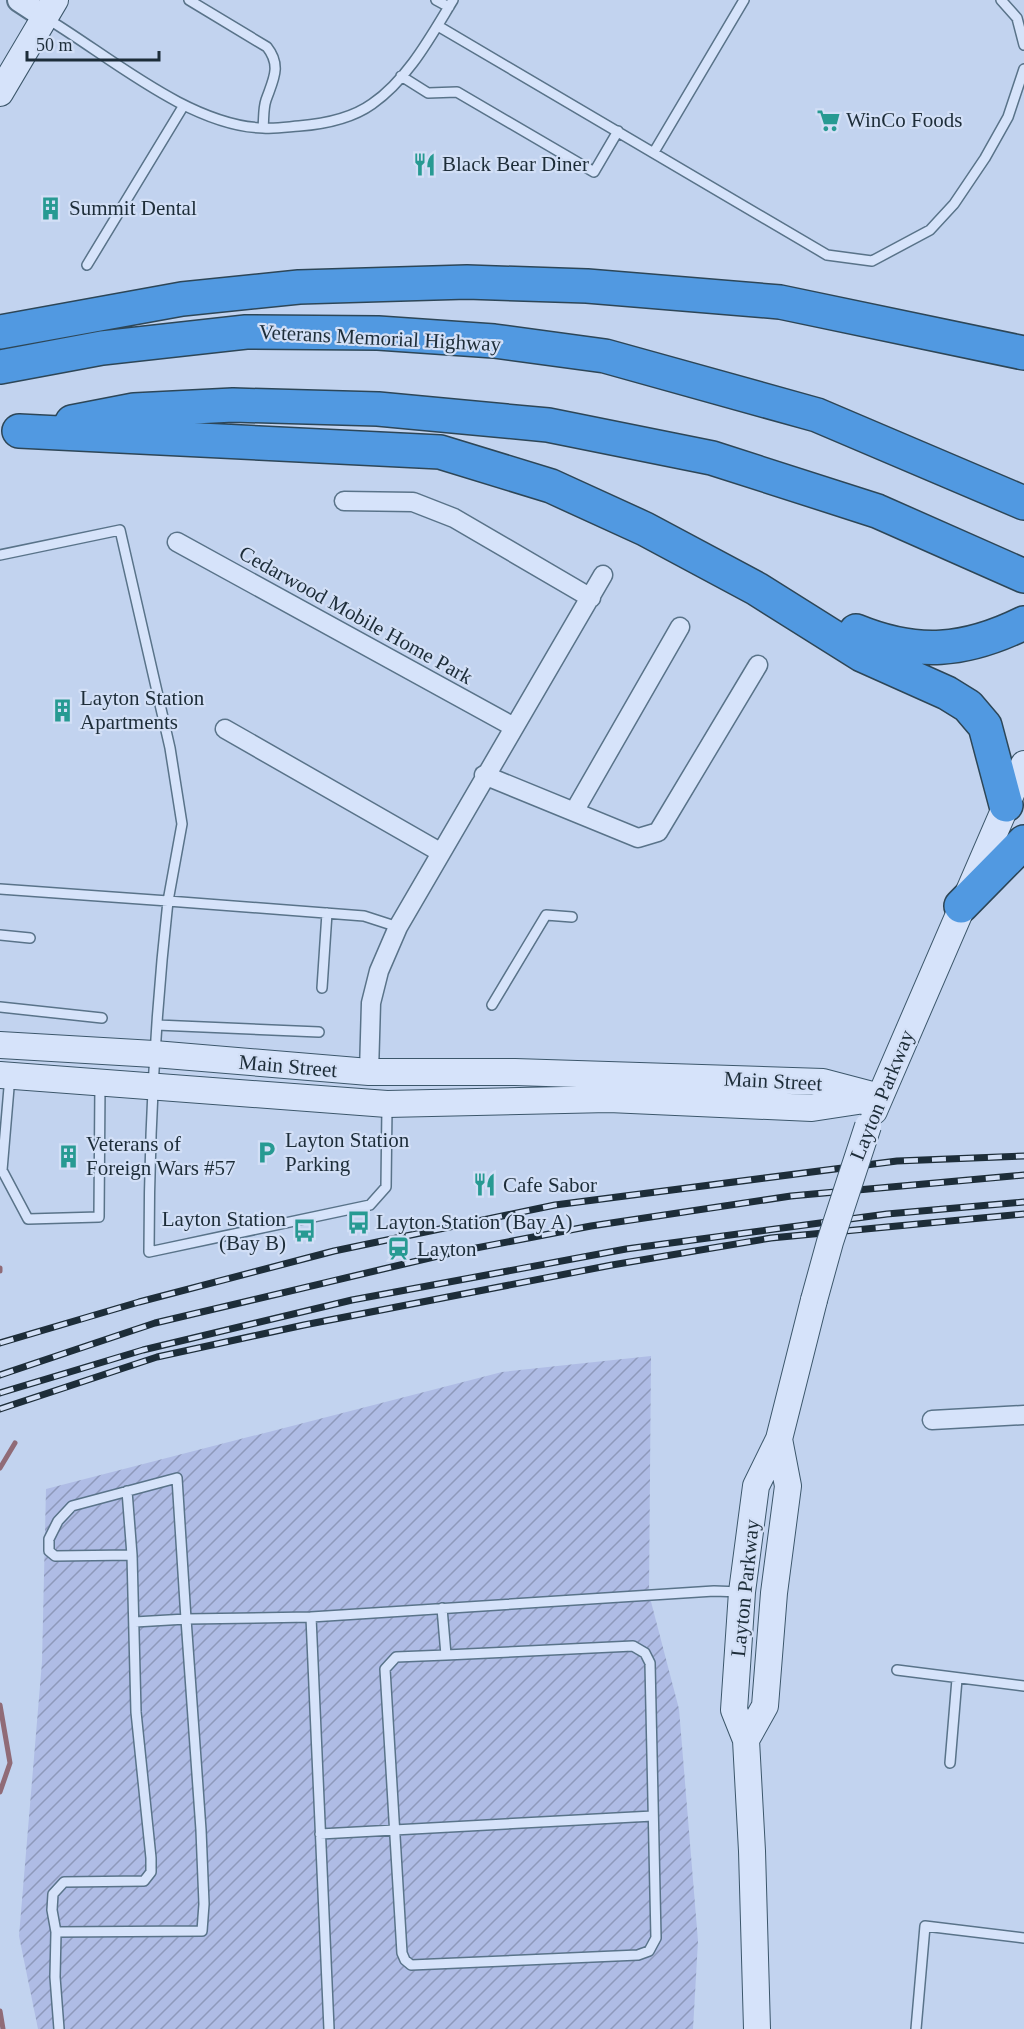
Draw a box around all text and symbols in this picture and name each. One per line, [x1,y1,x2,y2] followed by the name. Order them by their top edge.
[27,24,159,62] scale bar
[36,35,73,55] text: 50 m
[815,107,841,133] supermarket icon: WinCo Foods
[846,108,962,132] place label: WinCo Foods
[411,151,437,177] restaurant icon: Black Bear Diner
[442,152,589,176] place label: Black Bear Diner
[38,195,64,221] building icon: Summit Dental
[69,196,197,220] place label: Summit Dental
[258,320,502,356] street label: Veterans Memorial Highway
[235,541,477,689] street label: Cedarwood Mobile Home Park
[80,686,205,734] place label: Layton Station Apartments
[49,697,75,723] building icon: Layton Station Apartments
[845,1026,919,1164] street label: Layton Parkway
[238,1050,338,1082] street label: Main Street
[723,1066,823,1096] street label: Main Street
[285,1128,410,1176] place label: Layton Station Parking
[86,1132,236,1180] place label: Veterans of Foreign Wars #57
[254,1139,280,1165] parking icon: Layton Station Parking
[55,1143,81,1169] building icon: Veterans of Foreign Wars #57
[472,1172,498,1198] restaurant icon: Cafe Sabor
[503,1173,597,1197] place label: Cafe Sabor
[162,1207,286,1255] place label: Layton Station (Bay B)
[345,1209,371,1235] bus stop icon: Layton Station (Bay A)
[376,1210,573,1234] place label: Layton Station (Bay A)
[291,1218,317,1244] bus stop icon: Layton Station (Bay B)
[386,1236,412,1262] station icon: Layton
[417,1237,477,1261] place label: Layton
[726,1518,764,1658] street label: Layton Parkway

